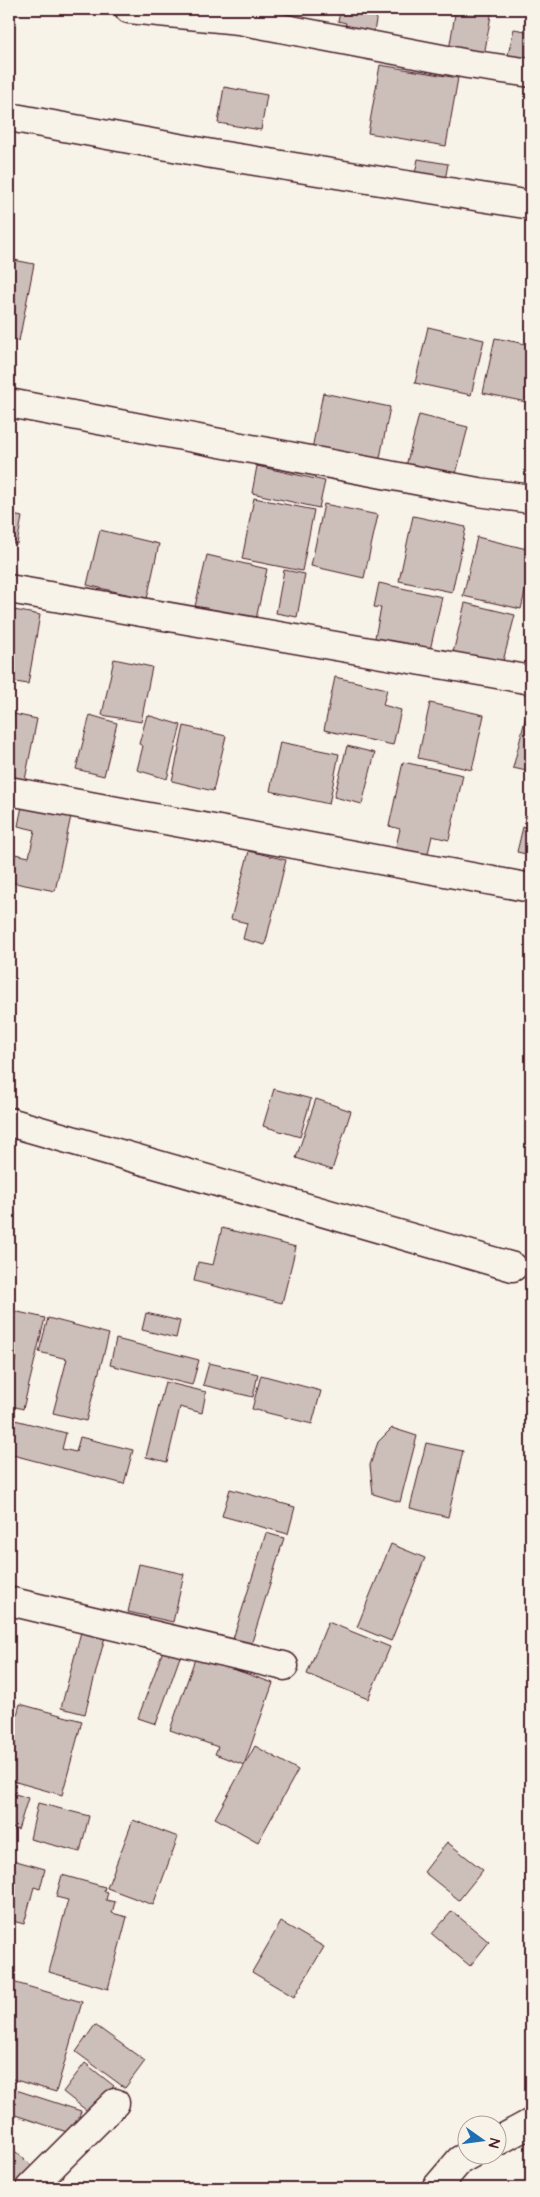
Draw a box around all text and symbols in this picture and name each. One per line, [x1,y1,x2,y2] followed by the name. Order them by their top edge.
[458,2114,508,2164] north arrow
[483,2136,504,2150] text: N

